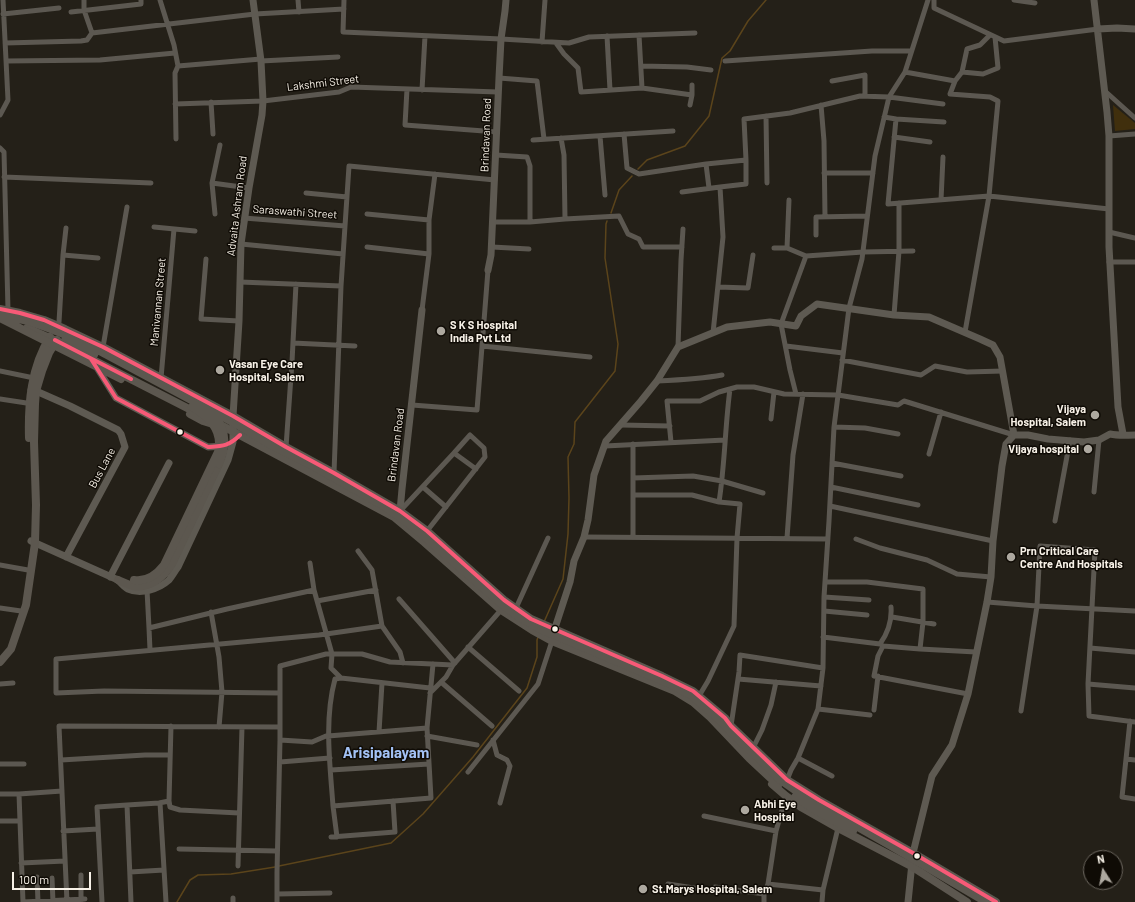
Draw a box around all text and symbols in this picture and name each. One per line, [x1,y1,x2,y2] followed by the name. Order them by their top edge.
[286,72,360,94] street label: Lakshmi Street
[478,98,494,172] street label: Brindavan Road
[224,155,250,257] street label: Advaita Ashram Road
[252,202,338,222] street label: Saraswathi Street
[148,257,168,347] street label: Manivannan Street
[450,318,517,344] place label: S K S Hospital India Pvt Ltd
[435,325,447,337] marker: S K S Hospital India Pvt Ltd
[229,357,305,383] place label: Vasan Eye Care Hospital, Salem
[214,364,226,376] marker: Vasan Eye Care Hospital, Salem
[1010,402,1086,428] place label: Vijaya Hospital, Salem
[385,407,407,483] street label: Brindavan Road
[1089,409,1101,421] marker: Vijaya Hospital, Salem
[175,427,185,437] unlabelled marker
[1008,442,1079,456] place label: Vijaya hospital
[1082,443,1094,455] marker: Vijaya hospital
[86,446,118,490] street label: Bus Lane
[1020,544,1123,570] place label: Prn Critical Care Centre And Hospitals
[1005,551,1017,563] marker: Prn Critical Care Centre And Hospitals
[550,624,560,634] unlabelled marker
[343,744,429,762] district label: Arisipalayam
[754,797,796,823] place label: Abhi Eye Hospital
[739,804,751,816] marker: Abhi Eye Hospital
[1083,850,1123,890] north arrow
[912,851,922,861] unlabelled marker
[1096,852,1106,866] text: N
[14,864,93,890] scale bar
[19,872,49,886] text: 100 m
[652,882,772,896] place label: St.Marys Hospital, Salem
[637,883,649,895] marker: St.Marys Hospital, Salem

